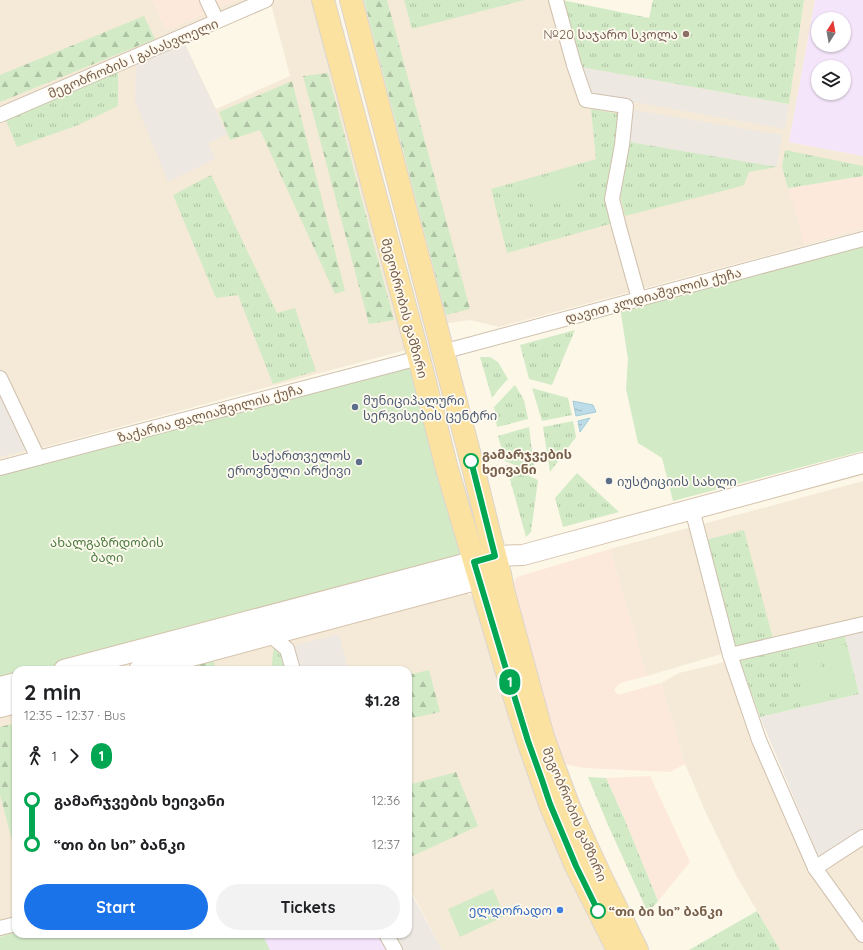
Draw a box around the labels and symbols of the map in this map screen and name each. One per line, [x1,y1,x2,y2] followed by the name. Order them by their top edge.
[811,12,851,52] north arrow
[45,15,221,102] street label: მეგობრობის I გასასვლელი
[543,26,678,43] place label: №20 საჯარო სკოლა
[681,29,691,39] marker: №20 საჯარო სკოლა
[379,236,431,380] street label: მეგობრობის გამზირი
[563,264,743,327] street label: დავით კლდიაშვილის ქუჩა
[116,381,305,446] street label: ზაქარია ფალიაშვილის ქუჩა
[363,392,497,423] place label: მუნიციპალური სერვისების ცენტრი
[350,402,360,412] marker: მუნიციპალური სერვისების ცენტრი
[482,446,572,477] place label: გამარჯვების ხეივანი
[227,447,351,479] place label: საქართველოს ეროვნული არქივი
[463,453,479,469] marker: გამარჯვების ხეივანი
[354,457,364,467] marker: საქართველოს ეროვნული არქივი
[617,473,737,490] place label: იუსტიციის სახლი
[604,476,614,486] marker: იუსტიციის სახლი
[50,534,164,566] park label: ახალგაზრდობის ბაღი
[497,669,523,695] line badge: 1
[539,744,611,884] street label: მეგობრობის გამზირი
[469,902,552,919] place label: ელდორადო
[590,903,606,919] marker: “თი ბი სი” ბანკი
[609,903,723,919] place label: “თი ბი სი” ბანკი
[555,905,565,915] marker: ელდორადო

